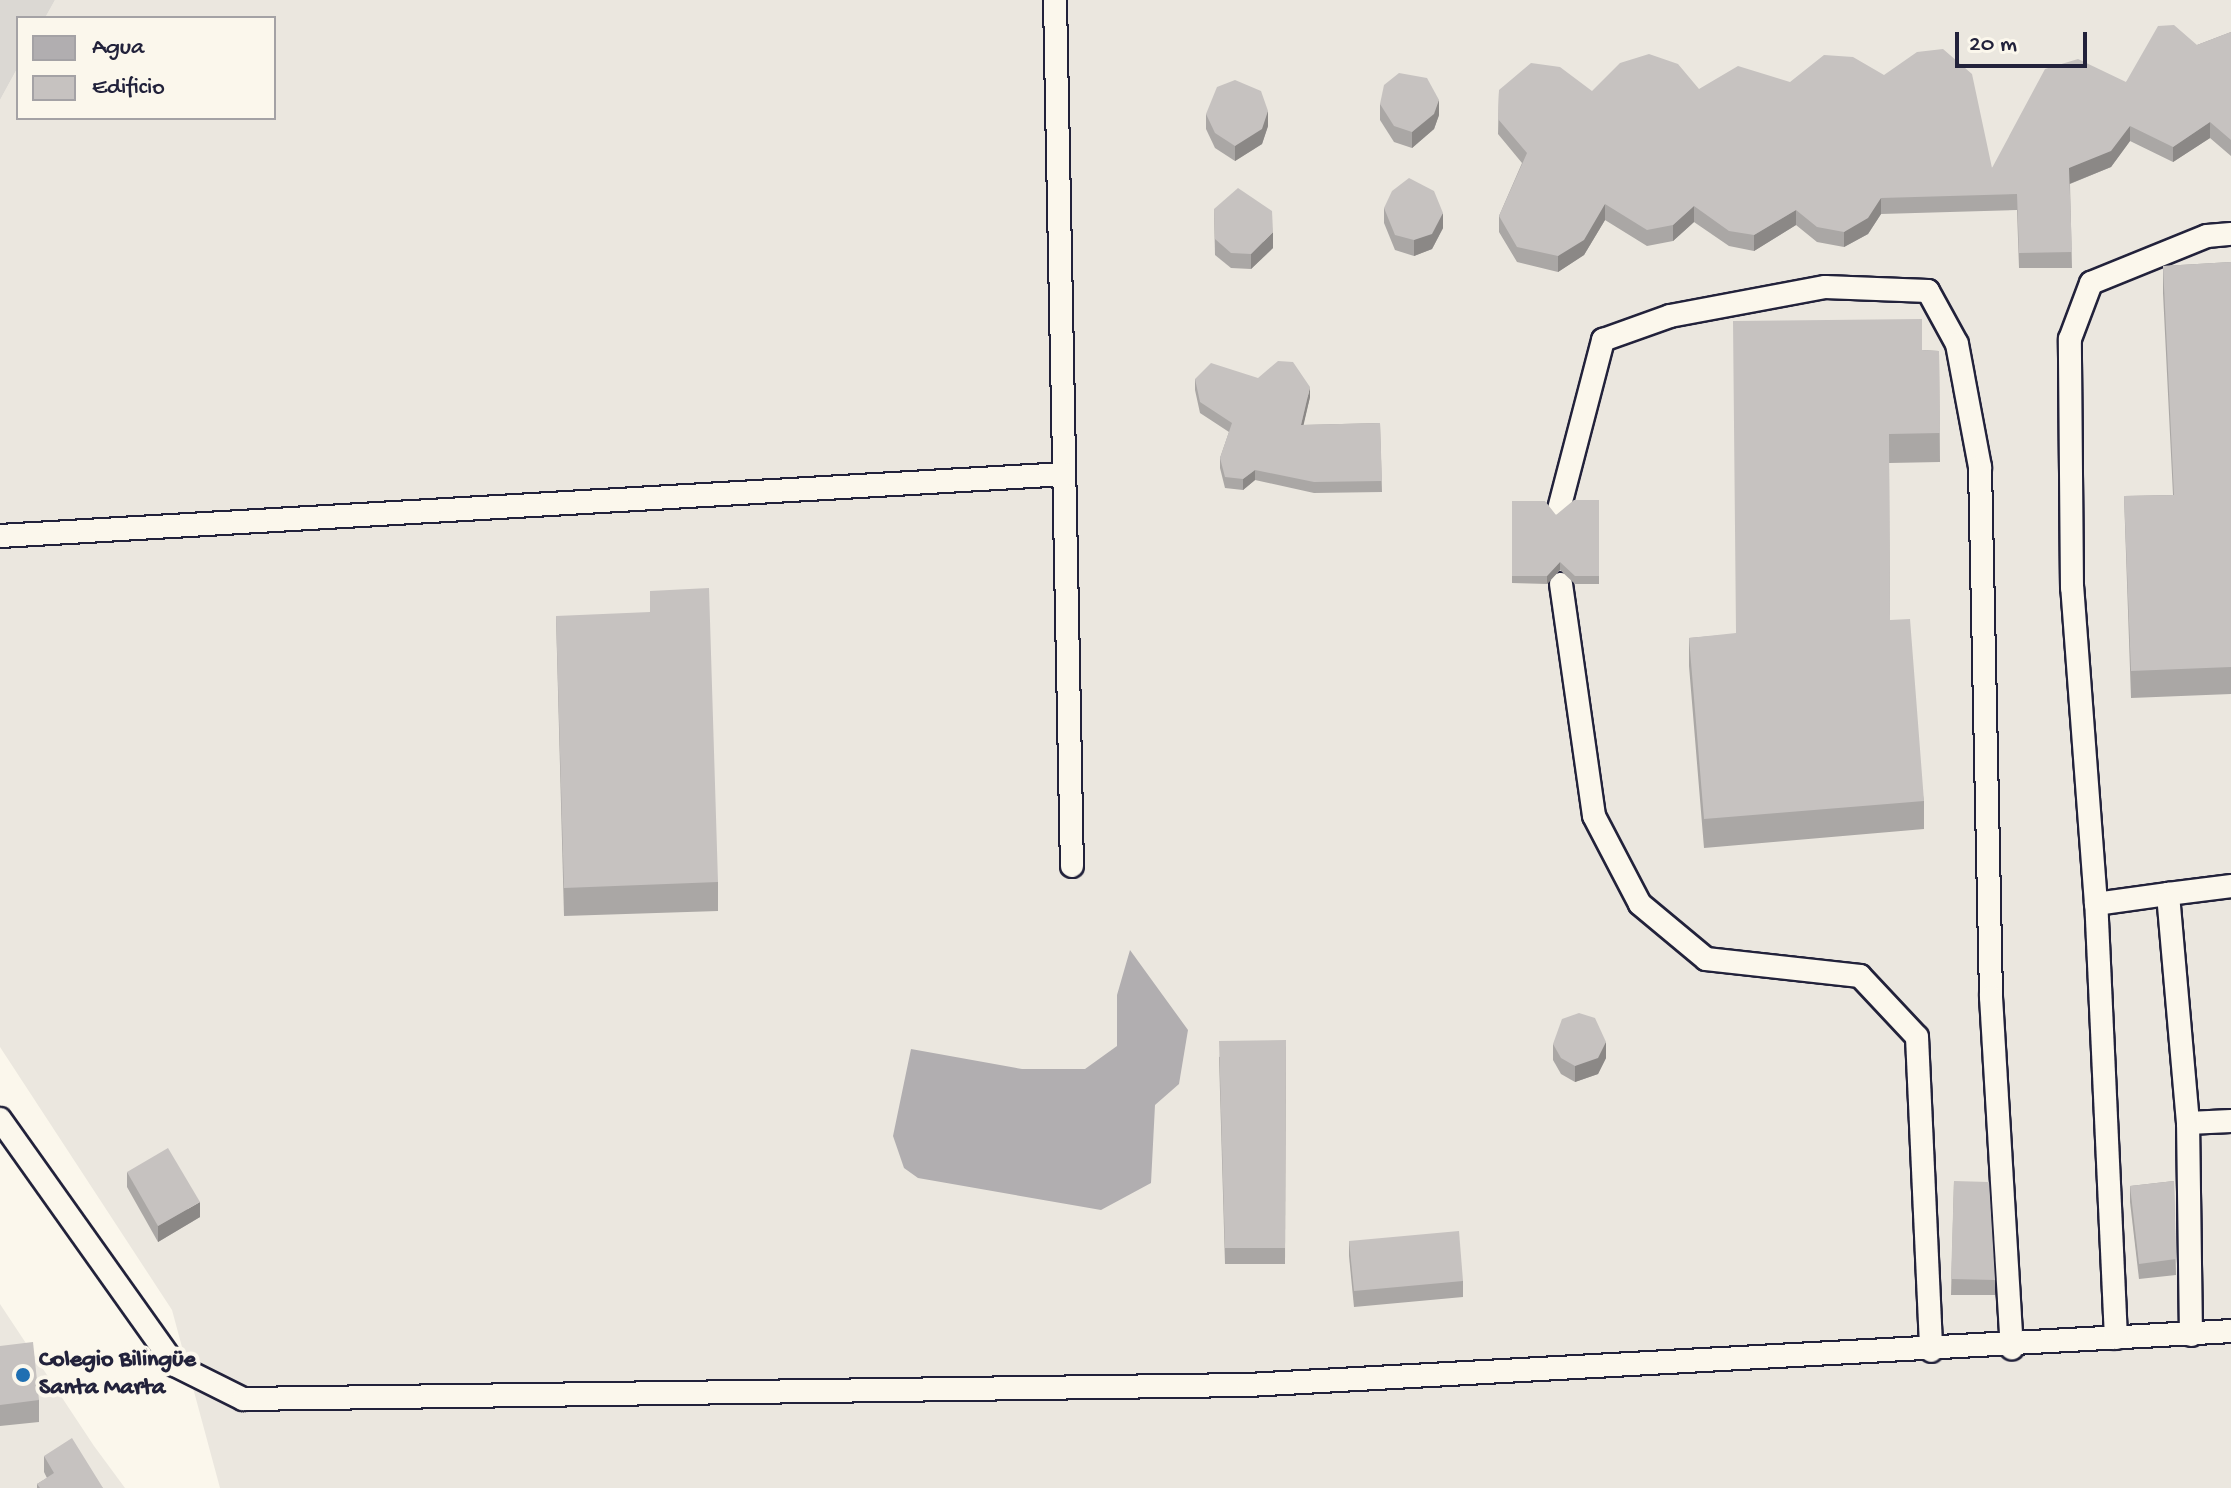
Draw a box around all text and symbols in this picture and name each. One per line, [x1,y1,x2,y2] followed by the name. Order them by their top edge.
[16,16,276,120] legend
[1959,16,2091,66] scale bar
[1969,31,2017,60] text: 20 m
[92,34,144,63] text: Agua
[92,74,165,103] text: Edificio
[39,1347,196,1403] place label: Colegio Bilingüe Santa Marta
[14,1366,32,1384] marker: Colegio Bilingüe Santa Marta

